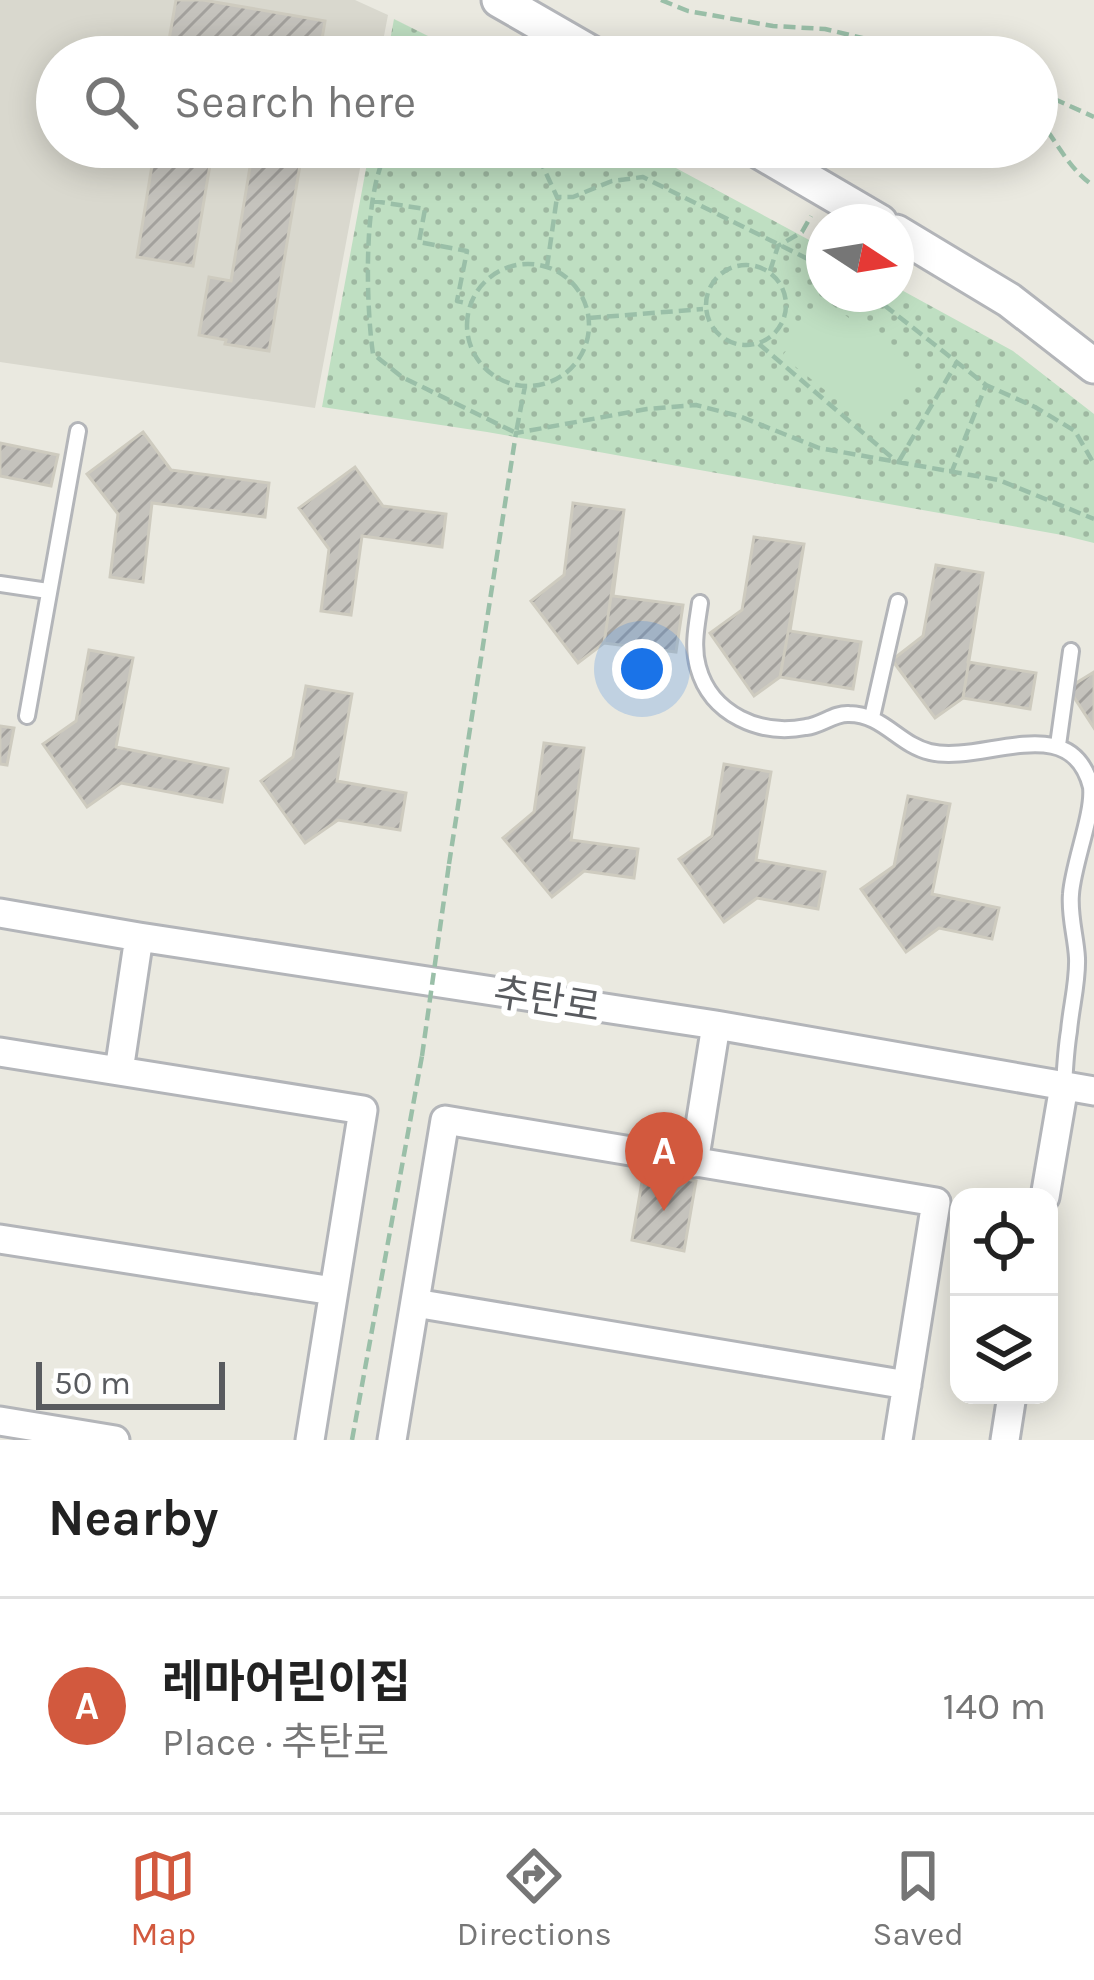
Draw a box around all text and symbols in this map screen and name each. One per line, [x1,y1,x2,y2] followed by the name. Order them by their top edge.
[36,36,1058,168] search box
[78,69,144,135] icon: search
[174,76,416,128] text: Search here
[806,204,914,312] north arrow
[612,639,672,699] your location
[490,969,604,1031] street label: 추탄로
[625,1112,703,1211] pin: A
[950,1188,1058,1404] map controls
[950,1188,1058,1296] button: locate
[950,1296,1058,1404] button: layers
[36,1356,225,1409] scale bar
[54,1364,131,1402] text: 50 m
[48,1488,218,1548] text: Nearby
[162,1656,410,1708] text: 레마어린이집
[75,1683,99,1729] text: A
[942,1683,1046,1729] text: 140 m
[162,1719,389,1765] text: Place · 추탄로
[130,1843,196,1953] tab: Map
[457,1843,612,1953] tab: Directions
[873,1843,964,1953] tab: Saved

